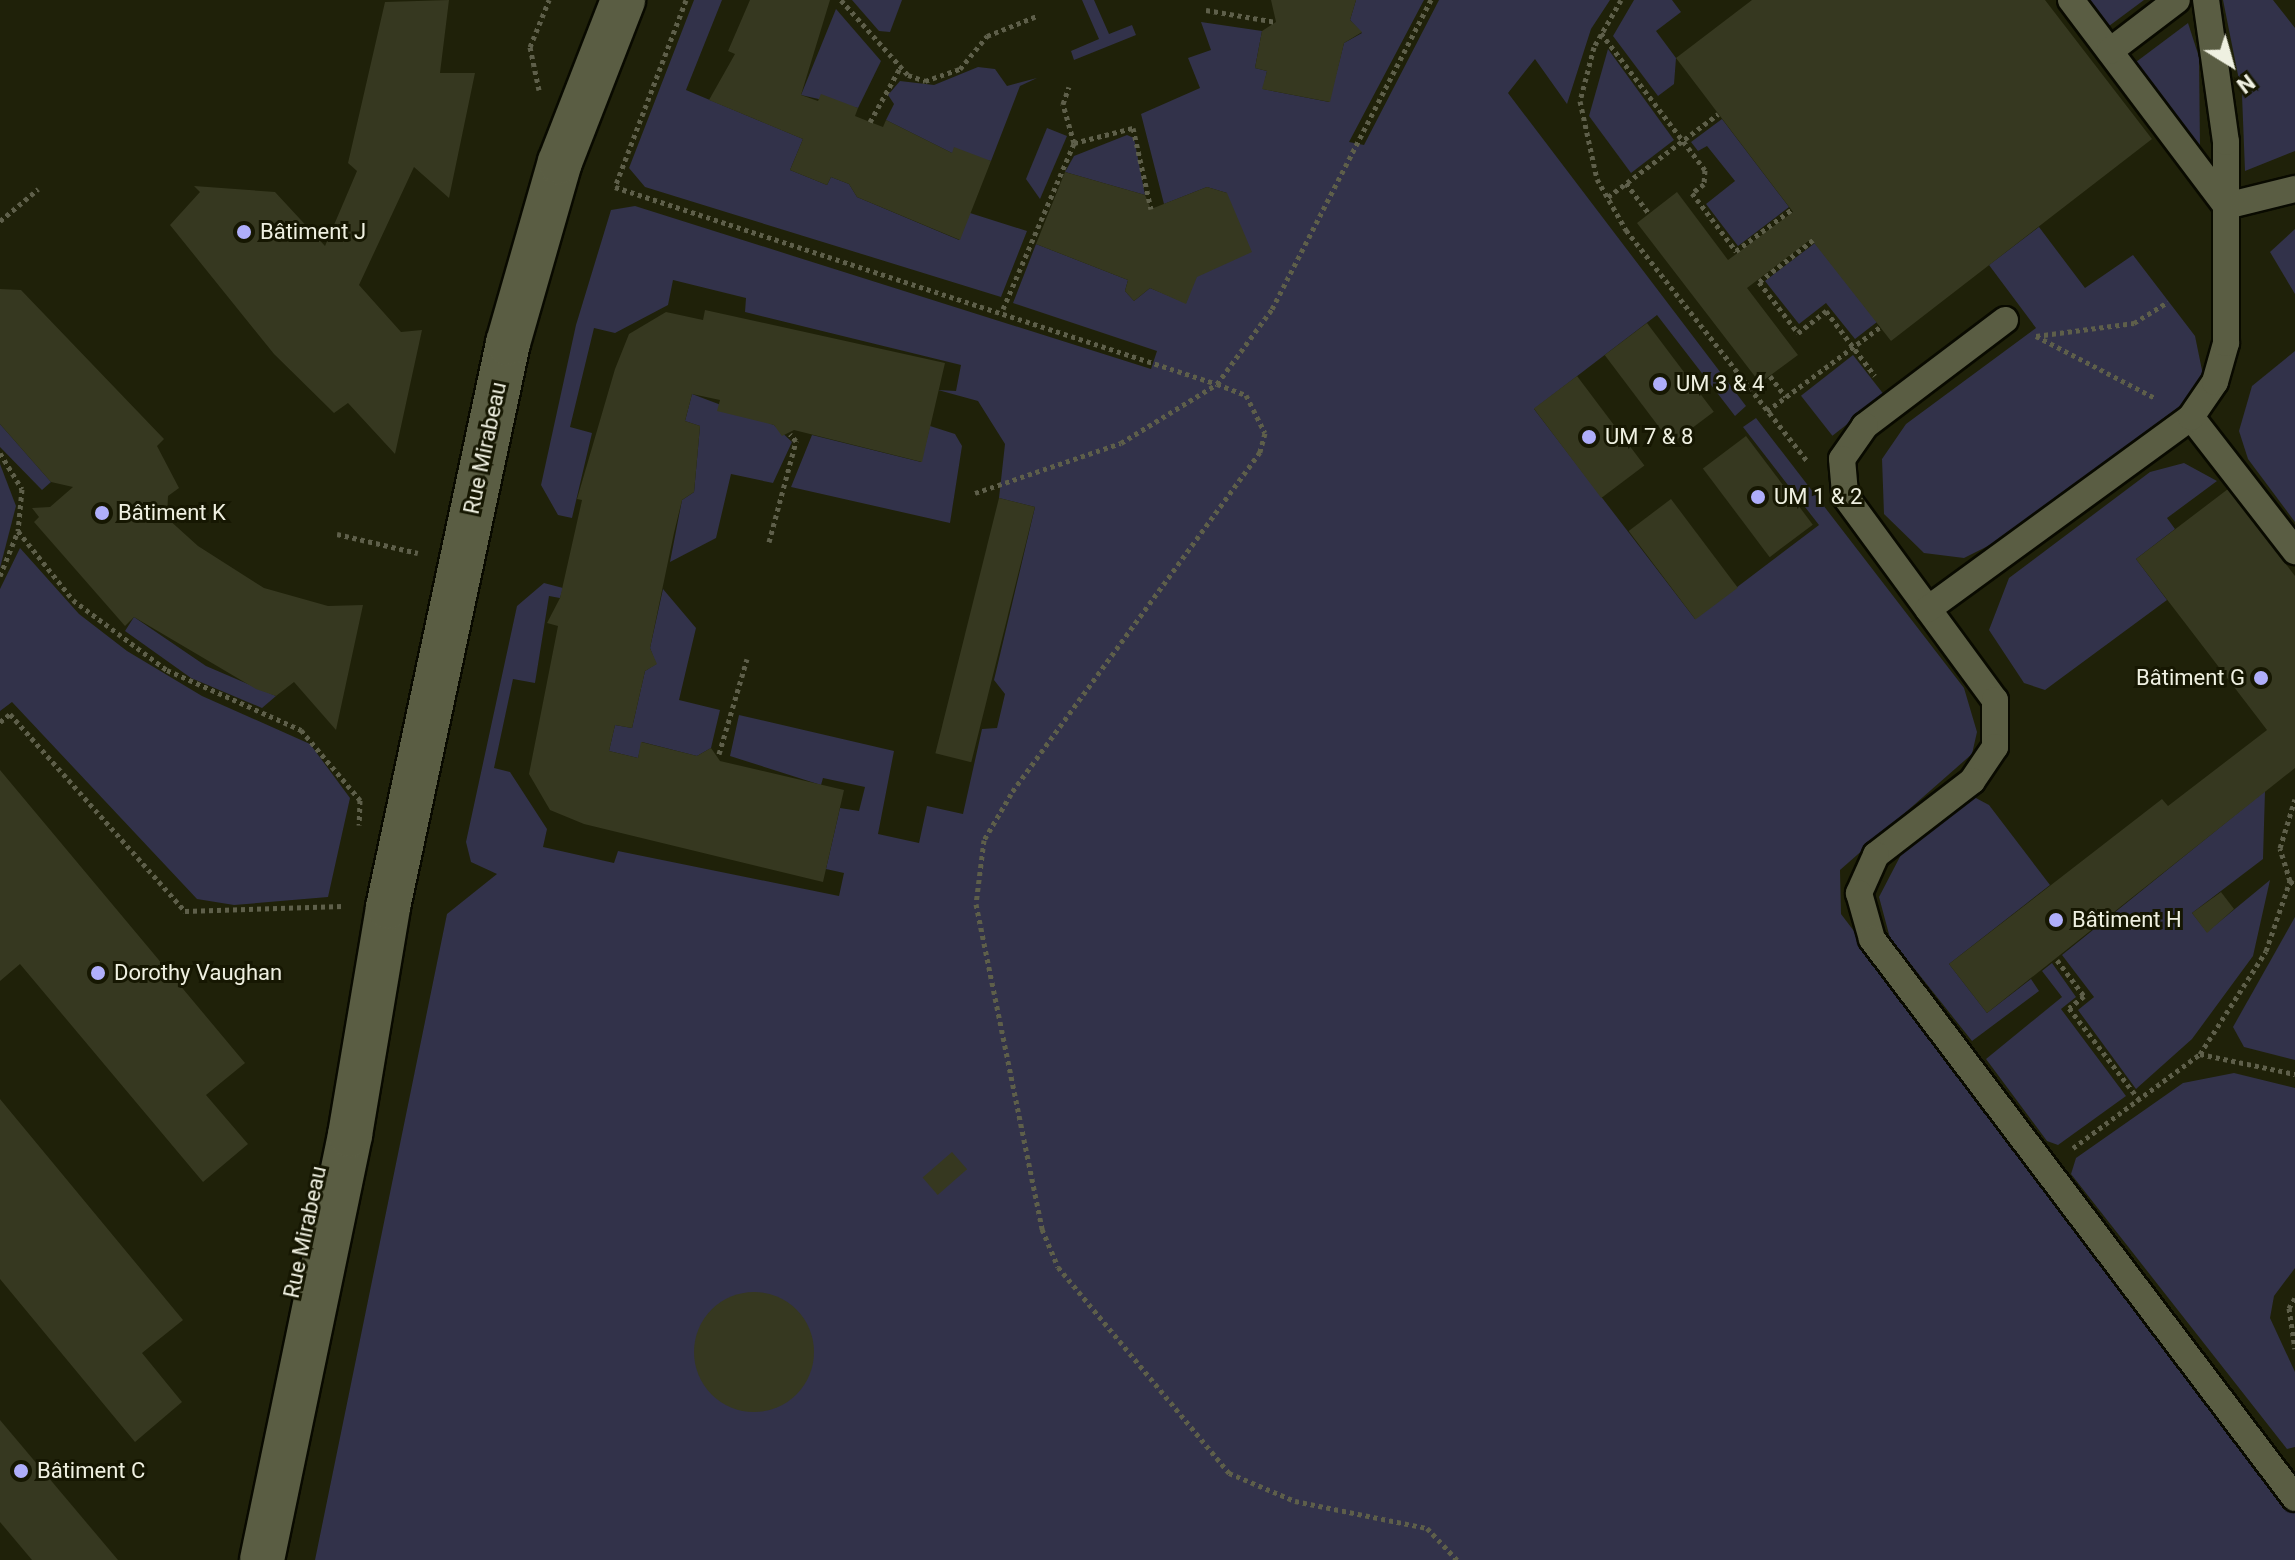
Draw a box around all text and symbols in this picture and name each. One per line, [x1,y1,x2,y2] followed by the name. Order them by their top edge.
[2191,24,2271,104] north arrow
[2232,69,2259,98] text: N
[260,219,366,245] place label: Bâtiment J
[235,223,253,241] marker: Bâtiment J
[1676,371,1764,397] place label: UM 3 & 4
[1651,375,1669,393] marker: UM 3 & 4
[458,379,512,517] street label: Rue Mirabeau
[1605,424,1693,450] place label: UM 7 & 8
[1580,428,1598,446] marker: UM 7 & 8
[1774,484,1862,510] place label: UM 1 & 2
[1749,488,1767,506] marker: UM 1 & 2
[118,500,226,526] place label: Bâtiment K
[93,504,111,522] marker: Bâtiment K
[2136,665,2245,691] place label: Bâtiment G
[2252,669,2270,687] marker: Bâtiment G
[2072,907,2182,933] place label: Bâtiment H
[2047,911,2065,929] marker: Bâtiment H
[114,960,282,986] place label: Dorothy Vaughan
[89,964,107,982] marker: Dorothy Vaughan
[278,1163,332,1301] street label: Rue Mirabeau
[37,1458,145,1484] place label: Bâtiment C
[12,1462,30,1480] marker: Bâtiment C

